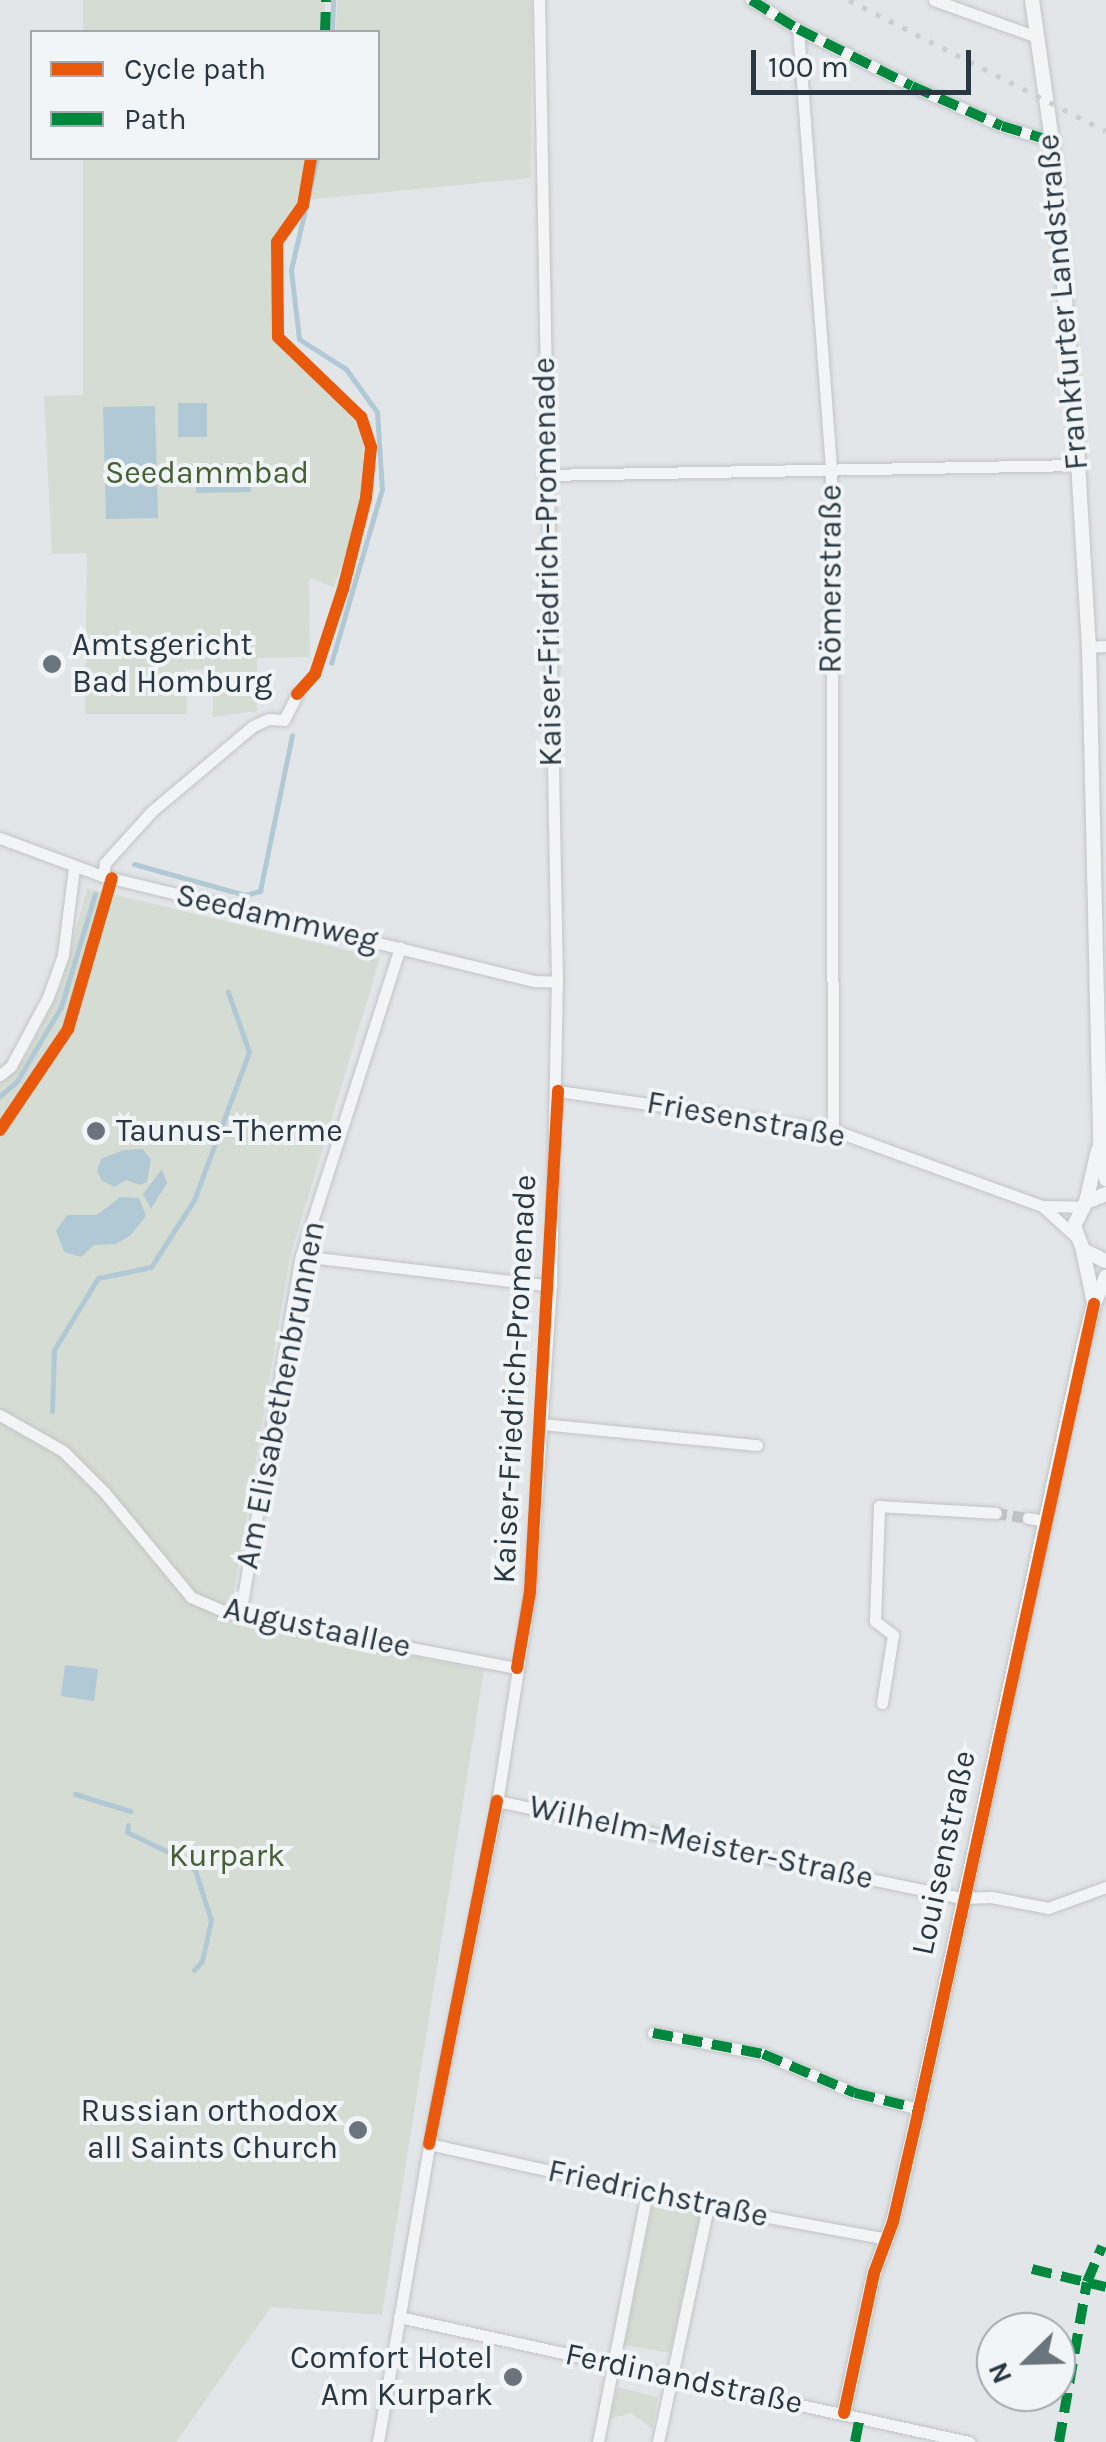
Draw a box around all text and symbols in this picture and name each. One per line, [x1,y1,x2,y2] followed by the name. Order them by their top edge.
[30,30,380,160] legend
[756,30,976,92] scale bar
[768,49,849,85] text: 100 m
[124,51,266,87] text: Cycle path
[124,101,187,137] text: Path
[1029,132,1097,472] street label: Frankfurter Landstraße
[525,357,571,767] street label: Kaiser-Friedrich-Promenade
[105,454,309,492] park label: Seedammbad
[812,484,850,674] street label: Römerstraße
[72,627,272,702] place label: Amtsgericht Bad Homburg
[41,653,63,675] marker: Amtsgericht Bad Homburg
[172,876,382,960] street label: Seedammweg
[644,1084,848,1156] street label: Friesenstraße
[116,1112,343,1150] place label: Taunus-Therme
[85,1120,107,1142] marker: Taunus-Therme
[485,1174,545,1584] street label: Kaiser-Friedrich-Promenade
[228,1218,334,1572] street label: Am Elisabethenbrunnen
[220,1589,414,1667] street label: Augustaallee
[904,1747,984,1959] street label: Louisenstraße
[526,1788,876,1898] street label: Wilhelm-Meister-Straße
[169,1837,285,1875] park label: Kurpark
[81,2093,338,2168] place label: Russian orthodox all Saints Church
[347,2119,369,2141] marker: Russian orthodox all Saints Church
[544,2152,772,2236] street label: Friedrichstraße
[976,2312,1076,2412] north arrow
[562,2335,806,2423] street label: Ferdinandstraße
[290,2340,493,2415] place label: Comfort Hotel Am Kurpark
[981,2357,1019,2389] text: N
[502,2366,524,2388] marker: Comfort Hotel Am Kurpark

